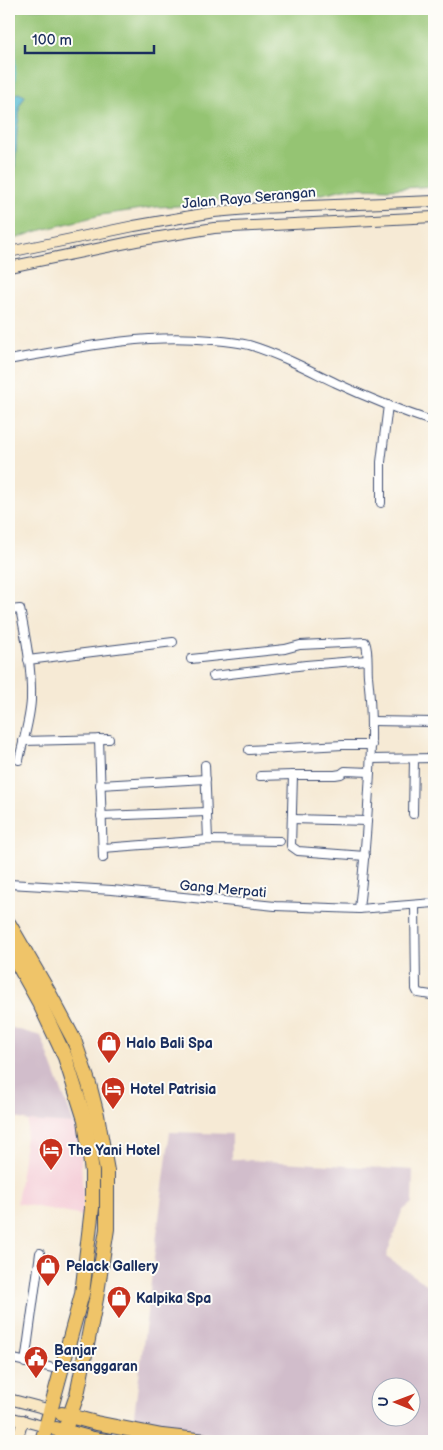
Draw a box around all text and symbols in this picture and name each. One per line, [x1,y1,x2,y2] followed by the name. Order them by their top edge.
[25,22,154,54] scale bar
[32,31,72,50] text: 100 m
[181,184,317,212] street label: Jalan Raya Serangan
[179,877,267,901] street label: Gang Merpati
[96,1030,122,1064] shop icon: Halo Bali Spa
[126,1035,213,1052] place label: Halo Bali Spa
[100,1076,126,1110] hotel icon: Hotel Patrisia
[130,1081,216,1098] place label: Hotel Patrisia
[38,1137,64,1171] hotel icon: The Yani Hotel
[68,1142,160,1159] place label: The Yani Hotel
[35,1253,61,1287] shop icon: Pelack Gallery
[66,1258,159,1275] place label: Pelack Gallery
[106,1285,132,1319] shop icon: Kalpika Spa
[136,1290,211,1307] place label: Kalpika Spa
[54,1342,138,1375] place label: Banjar Pesanggaran
[23,1345,49,1379] public building icon: Banjar Pesanggaran
[370,1378,420,1428] north arrow
[375,1397,392,1407] text: U

